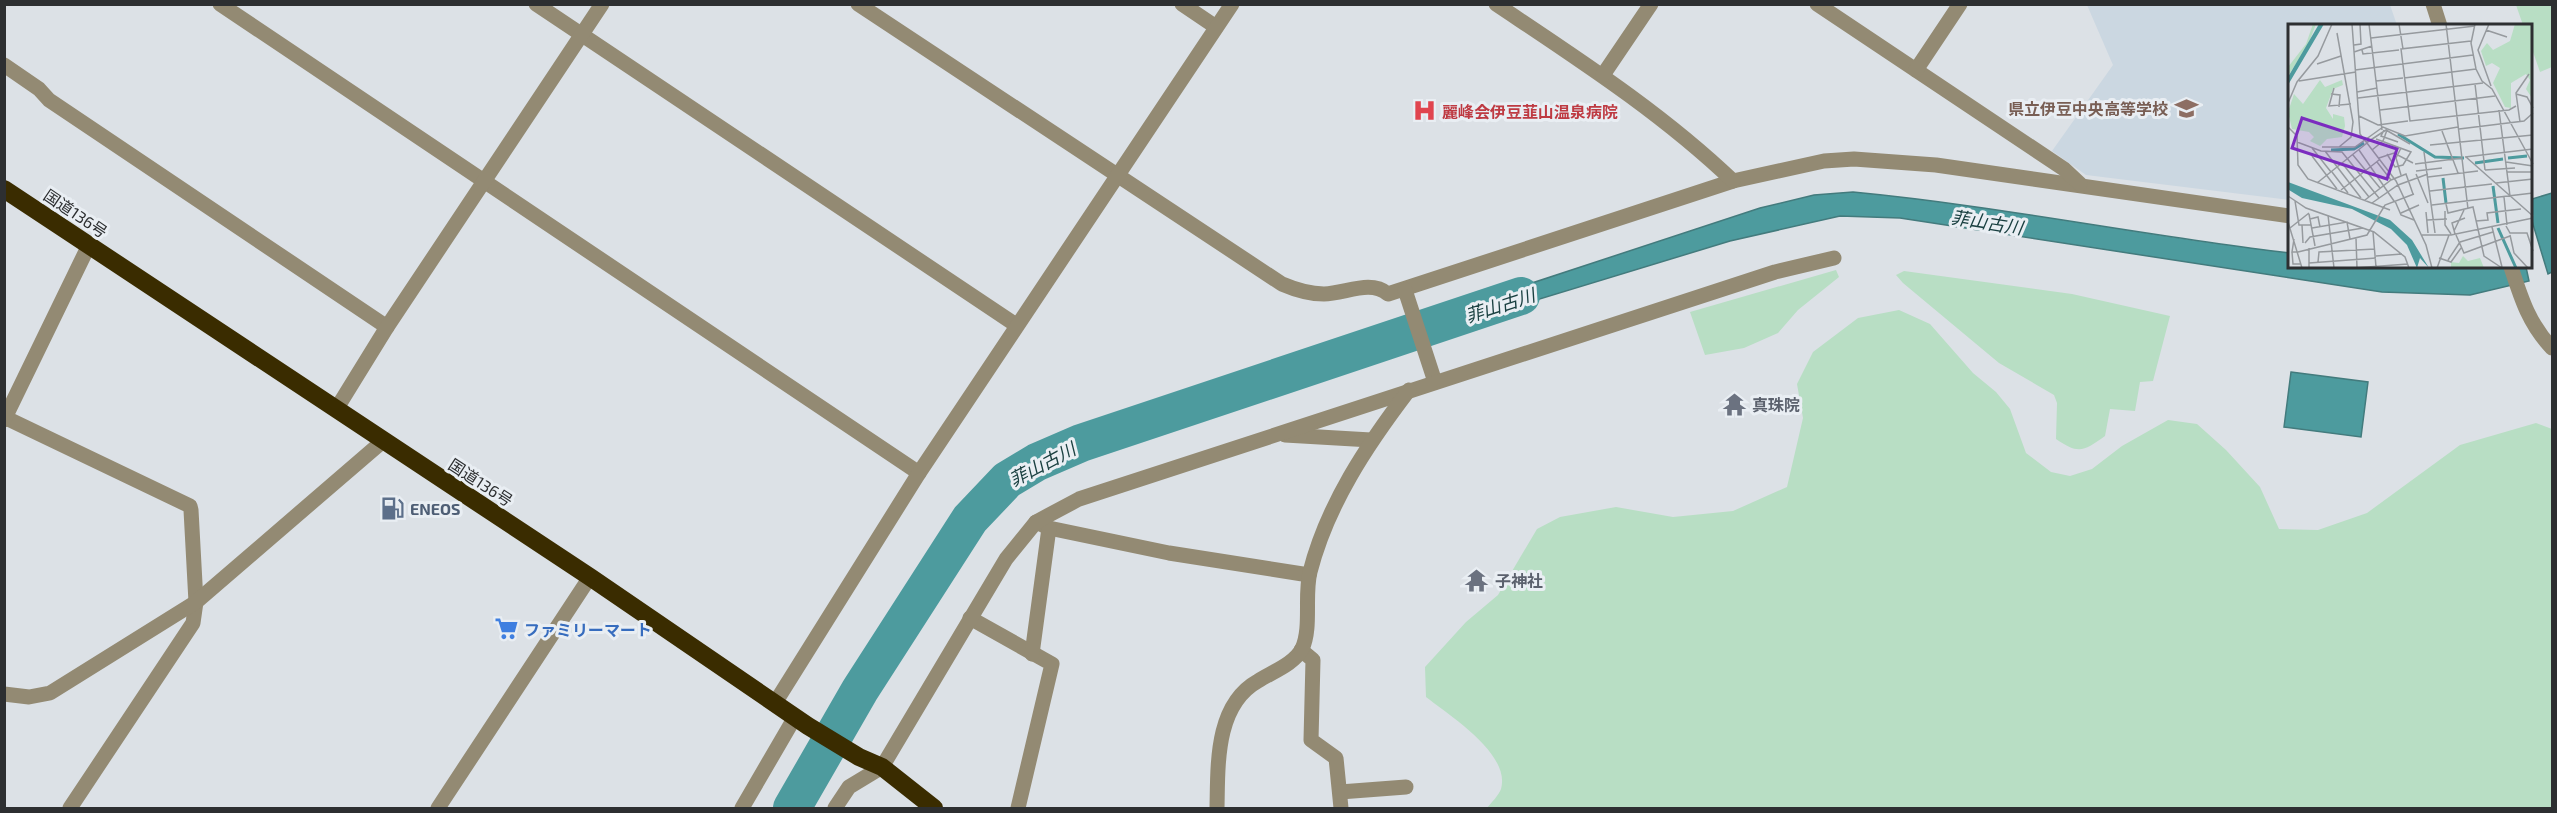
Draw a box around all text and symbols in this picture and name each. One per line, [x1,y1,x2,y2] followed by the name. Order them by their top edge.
[2288,24,2533,268] inset map
[2173,95,2199,121] school or university icon: 県立伊豆中央高等学校
[1411,98,1437,124] hospital icon: 麗峰会伊豆韮山温泉病院
[2008,99,2168,118] place label: 県立伊豆中央高等学校
[1442,102,1618,121] place label: 麗峰会伊豆韮山温泉病院
[41,185,111,241] street label: 国道136号
[1950,206,2026,239] water label: 菲山古川
[1462,283,1540,327] water label: 菲山古川
[1721,391,1747,417] temple icon: 真珠院
[1752,395,1800,414] place label: 真珠院
[1005,436,1081,491] water label: 菲山古川
[445,454,517,510] street label: 国道136号
[379,495,405,521] fuel station icon: ENEOS
[410,499,460,518] place label: ENEOS
[1464,567,1490,593] temple icon: 子神社
[1495,571,1543,590] place label: 子神社
[493,616,519,642] supermarket icon: ファミリーマート
[524,620,652,639] place label: ファミリーマート

